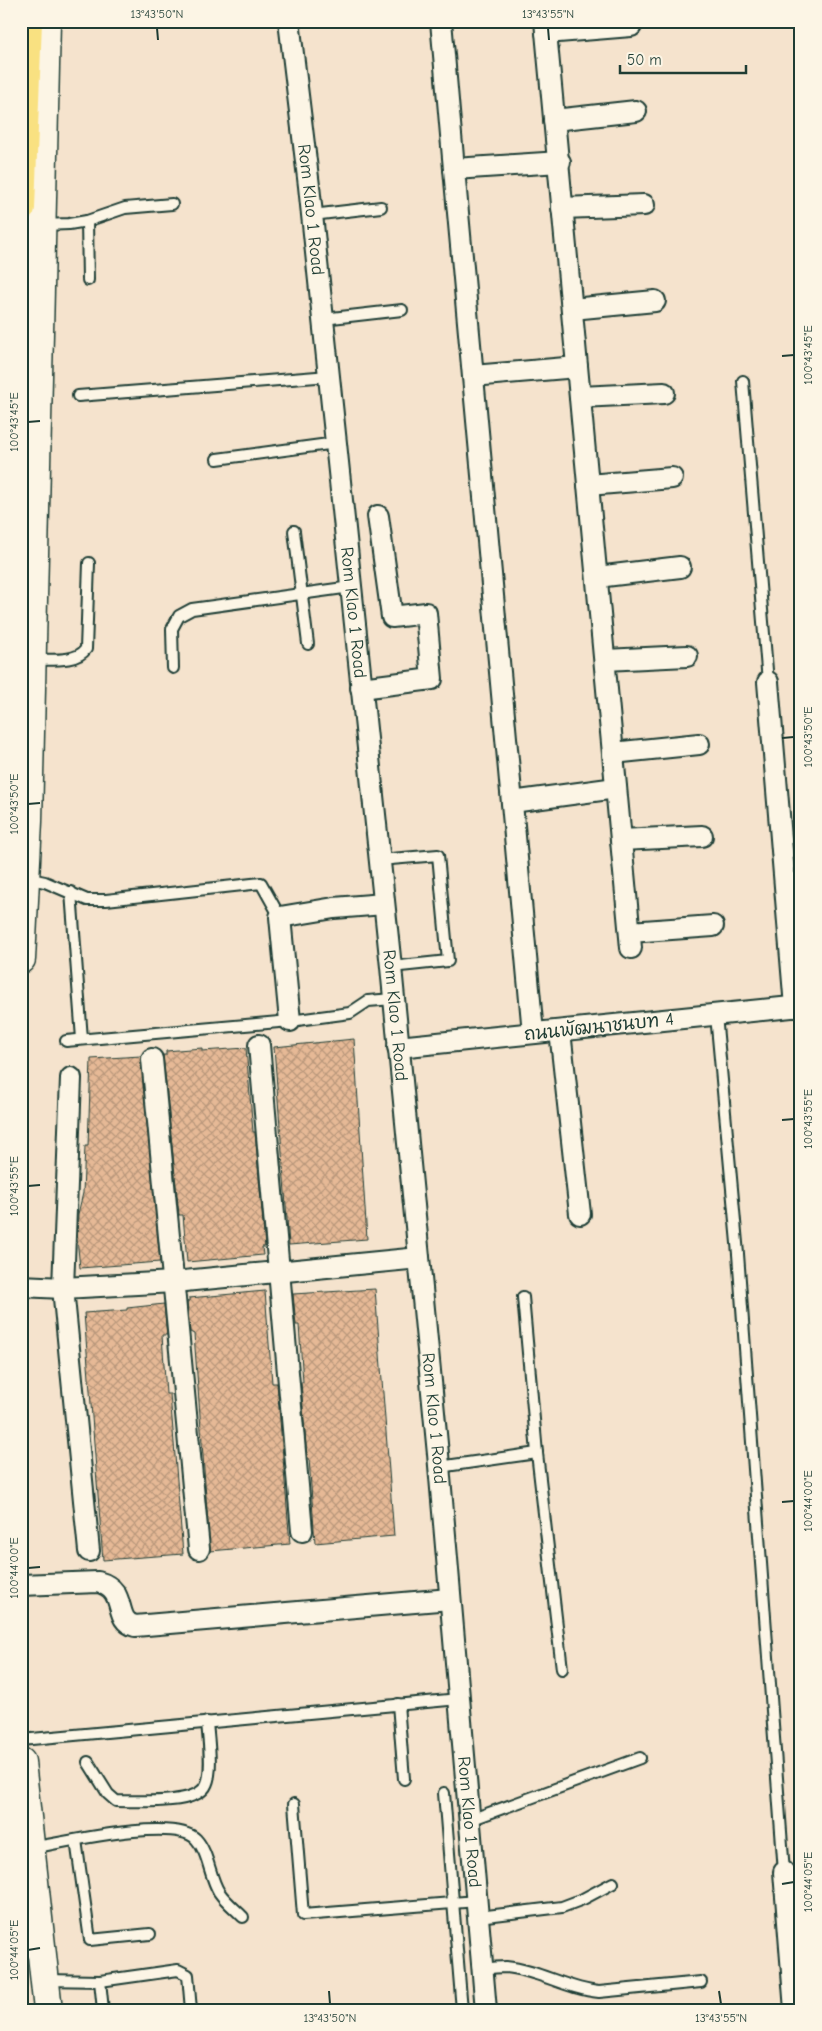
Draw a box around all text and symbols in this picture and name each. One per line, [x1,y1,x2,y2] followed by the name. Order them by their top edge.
[130,7,184,21] text: 13°43'50"N
[522,7,574,21] text: 13°43'55"N
[620,42,746,74] scale bar
[627,51,662,69] text: 50 m
[294,143,329,276] street label: Rom Klao 1 Road
[801,325,815,385] text: 100°43'45"E
[7,392,21,452] text: 100°43'45"E
[336,546,371,679] street label: Rom Klao 1 Road
[801,707,815,767] text: 100°43'50"E
[7,774,21,834] text: 100°43'50"E
[379,949,412,1082] street label: Rom Klao 1 Road
[523,1008,675,1045] street label: ถนนพัฒนาชนบท 4
[801,1089,815,1149] text: 100°43'55"E
[7,1156,21,1216] text: 100°43'55"E
[418,1352,451,1485] street label: Rom Klao 1 Road
[801,1470,815,1532] text: 100°44'00"E
[7,1537,21,1599] text: 100°44'00"E
[454,1755,486,1888] street label: Rom Klao 1 Road
[801,1852,815,1912] text: 100°44'05"E
[7,1920,21,1980] text: 100°44'05"E
[303,2011,357,2025] text: 13°43'50"N
[695,2011,747,2025] text: 13°43'55"N

